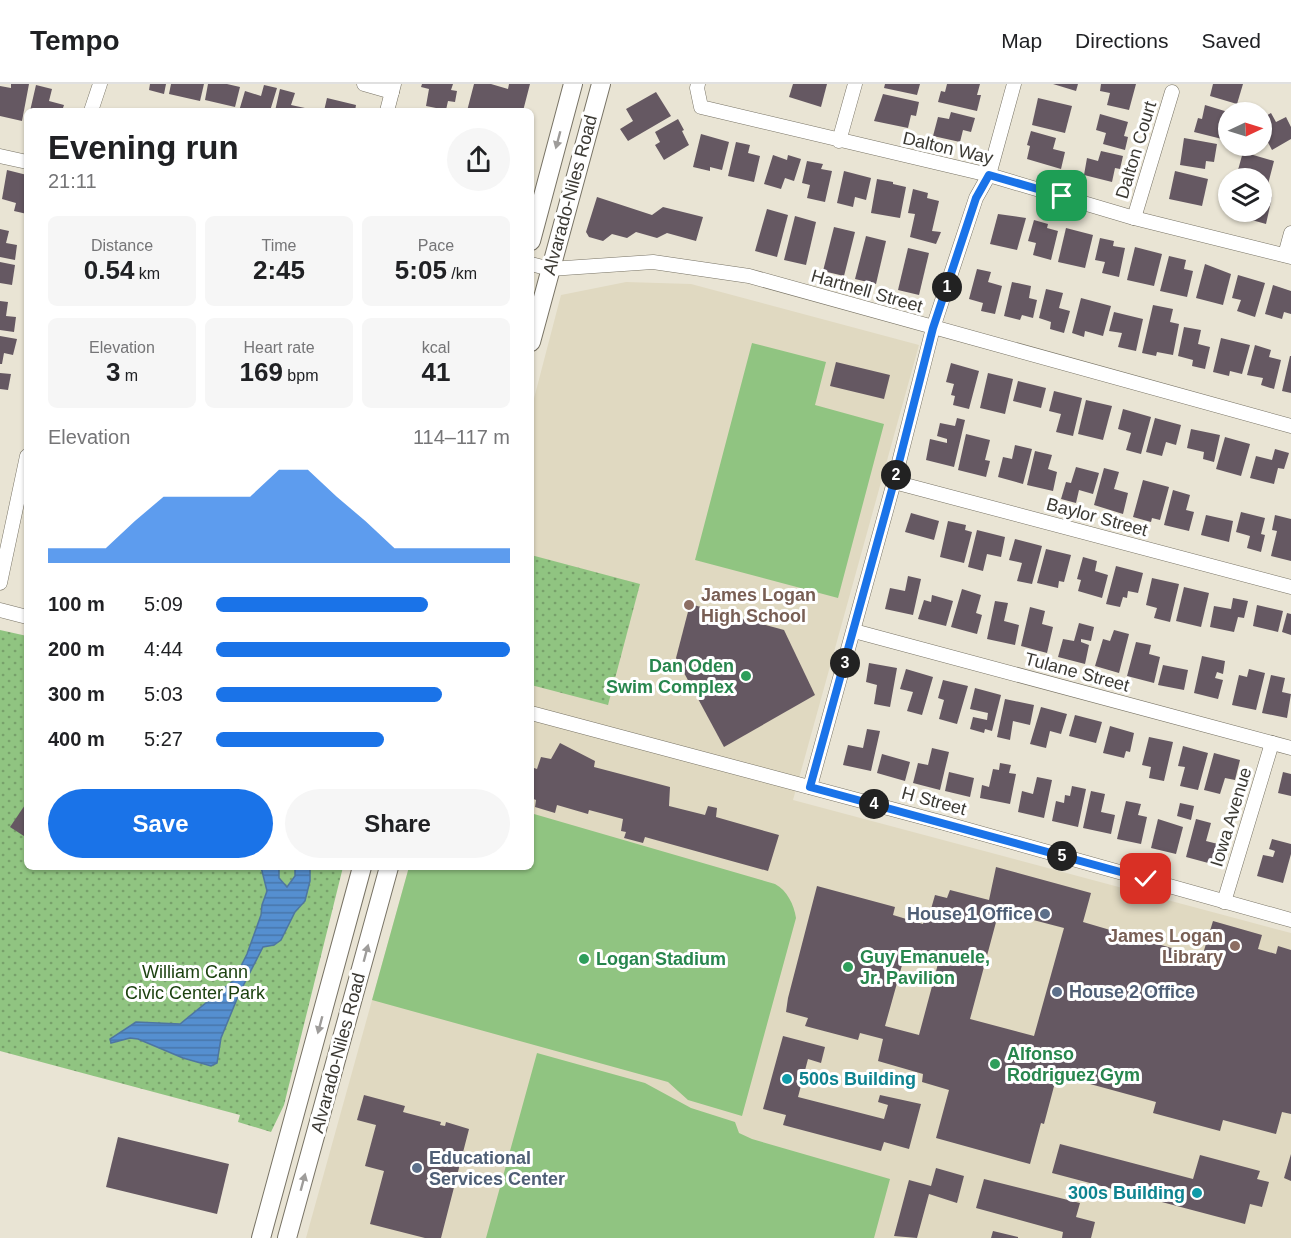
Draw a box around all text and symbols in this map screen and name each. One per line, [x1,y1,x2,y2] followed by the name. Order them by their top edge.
[30,25,120,56] text: Tempo
[1001,29,1042,52] text: Map
[1075,29,1168,52] text: Directions
[1201,29,1261,52] text: Saved
[1112,99,1160,201] street label: Dalton Court
[1218,102,1272,156] north arrow
[1218,102,1272,222] map controls
[539,113,601,277] street label: Alvarado-Niles Road
[447,128,510,191] button: share
[901,128,995,168] street label: Dalton Way
[48,129,239,166] text: Evening run
[552,131,562,150] one-way arrow
[1218,168,1272,222] button: layers
[48,170,97,192] text: 21:11
[1036,170,1087,221] pin
[1045,179,1078,212] icon: arrive
[91,237,153,254] text: Distance
[262,237,296,254] text: Time
[418,237,454,254] text: Pace
[84,255,134,285] text: 0.54
[253,255,305,285] text: 2:45
[395,255,447,285] text: 5:05
[134,265,160,282] text: km
[447,265,477,282] text: /km
[809,266,925,316] street label: Hartnell Street
[932,272,962,302] pin: 1
[943,278,951,295] text: 1
[89,339,155,356] text: Elevation
[243,339,315,356] text: Heart rate
[422,339,450,356] text: kcal
[106,357,120,387] text: 3
[240,357,283,387] text: 169
[422,357,450,387] text: 41
[120,367,138,384] text: m
[283,367,318,384] text: bpm
[48,426,130,448] text: Elevation
[413,426,510,448] text: 114–117 m
[881,460,911,490] pin: 2
[892,466,900,483] text: 2
[1044,494,1150,540] street label: Baylor Street
[701,585,816,626] place label: James Logan High School
[48,593,105,615] text: 100 m
[144,593,183,615] text: 5:09
[682,598,696,612] marker: James Logan High School
[48,638,105,660] text: 200 m
[144,638,183,660] text: 4:44
[830,648,860,678] pin: 3
[1023,648,1131,696] street label: Tulane Street
[841,654,849,671] text: 3
[606,656,734,697] place label: Dan Oden Swim Complex
[739,669,753,683] marker: Dan Oden Swim Complex
[48,683,105,705] text: 300 m
[144,683,183,705] text: 5:03
[48,728,105,750] text: 400 m
[144,728,183,750] text: 5:27
[1206,765,1256,869] street label: Iowa Avenue
[900,783,968,819] street label: H Street
[48,789,273,858] button: Save
[285,789,510,858] button: Share
[859,789,889,819] pin: 4
[870,795,878,812] text: 4
[1047,841,1077,871] pin: 5
[1058,847,1066,864] text: 5
[1120,853,1171,904] pin
[1129,862,1162,895] icon: check
[907,904,1033,924] place label: House 1 Office
[1038,907,1052,921] marker: House 1 Office
[1108,926,1223,967] place label: James Logan Library
[1228,939,1242,953] marker: James Logan Library
[361,944,371,962] one-way arrow
[860,947,990,988] place label: Guy Emanuele, Jr. Pavilion
[596,949,726,969] place label: Logan Stadium
[577,952,591,966] marker: Logan Stadium
[841,960,855,974] marker: Guy Emanuele, Jr. Pavilion
[125,962,266,1003] park label: William Cann Civic Center Park
[307,971,369,1135] street label: Alvarado-Niles Road
[1069,982,1195,1002] place label: House 2 Office
[1050,985,1064,999] marker: House 2 Office
[315,1016,324,1034] one-way arrow
[1007,1044,1140,1085] place label: Alfonso Rodriguez Gym
[988,1057,1002,1071] marker: Alfonso Rodriguez Gym
[799,1069,916,1089] place label: 500s Building
[780,1072,794,1086] marker: 500s Building
[429,1148,565,1189] place label: Educational Services Center
[410,1161,424,1175] marker: Educational Services Center
[298,1172,308,1191] one-way arrow
[1068,1183,1185,1203] place label: 300s Building
[1190,1186,1204,1200] marker: 300s Building

